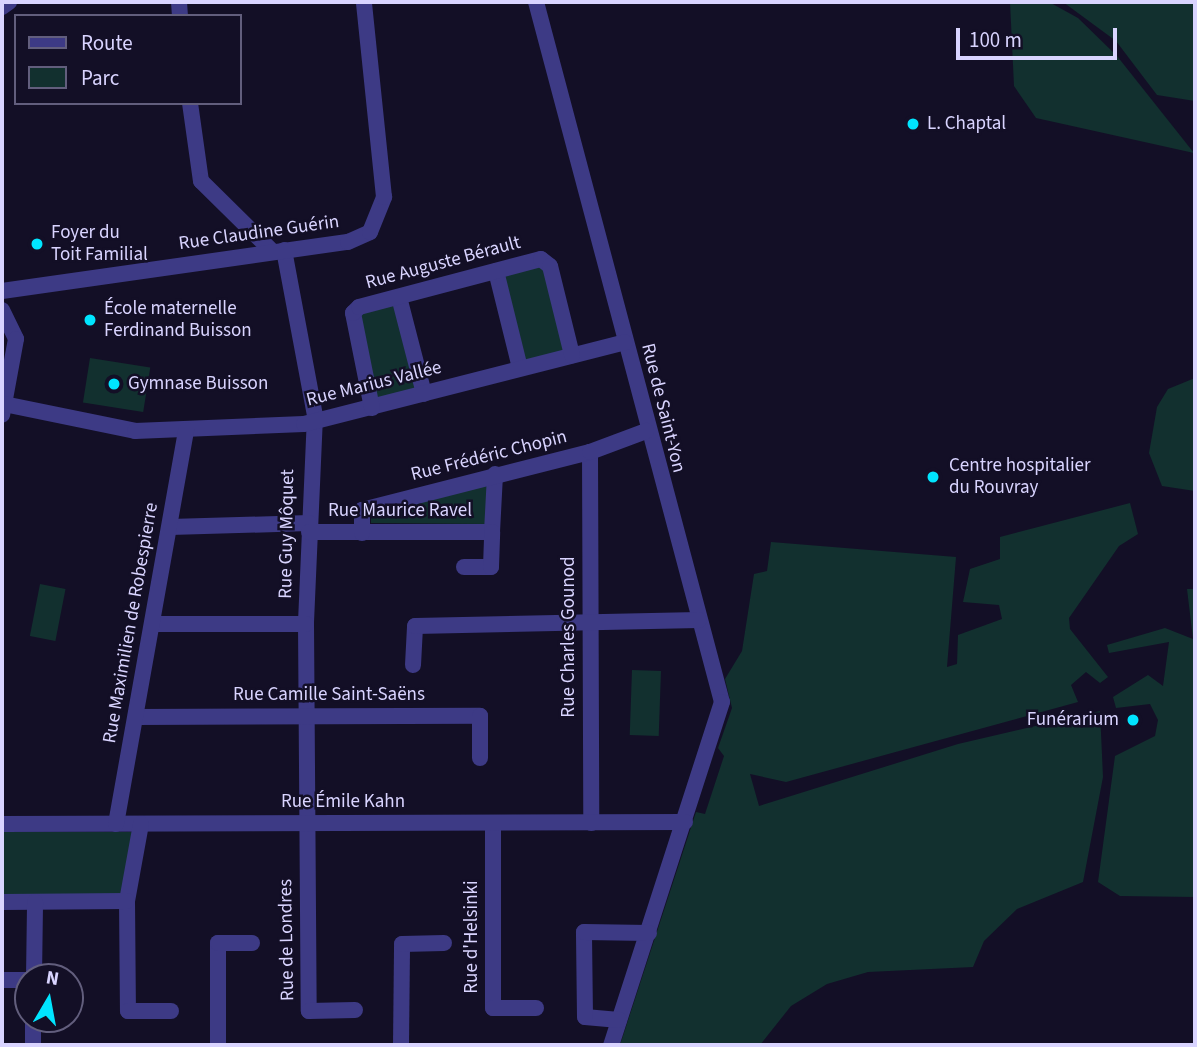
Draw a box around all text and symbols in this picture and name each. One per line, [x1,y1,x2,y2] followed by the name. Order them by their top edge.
[14,14,242,105] legend
[959,14,1120,58] scale bar
[969,25,1022,55] text: 100 m
[81,28,133,58] text: Route
[81,63,119,93] text: Parc
[927,113,1006,135] place label: L. Chaptal
[905,116,921,132] marker: L. Chaptal
[177,210,341,256] street label: Rue Claudine Guérin
[51,222,148,266] place label: Foyer du Toit Familial
[363,231,523,295] street label: Rue Auguste Bérault
[29,236,45,252] marker: Foyer du Toit Familial
[104,298,252,342] place label: École maternelle Ferdinand Buisson
[82,312,98,328] marker: École maternelle Ferdinand Buisson
[636,341,690,475] street label: Rue de Saint-Yon
[304,356,444,412] street label: Rue Marius Vallée
[128,373,268,395] place label: Gymnase Buisson
[106,376,122,392] marker: Gymnase Buisson
[409,426,569,486] street label: Rue Frédéric Chopin
[949,455,1091,499] place label: Centre hospitalier du Rouvray
[923,467,943,487] marker: Centre hospitalier du Rouvray
[274,469,300,599] street label: Rue Guy Môquet
[328,500,472,522] street label: Rue Maurice Ravel
[99,501,163,745] street label: Rue Maximilien de Robespierre
[558,556,580,718] street label: Rue Charles Gounod
[233,684,425,706] street label: Rue Camille Saint-Saëns
[1027,709,1119,731] place label: Funérarium
[1125,712,1141,728] marker: Funérarium
[281,791,405,813] street label: Rue Émile Kahn
[275,879,299,1001] street label: Rue de Londres
[461,880,483,994] street label: Rue d'Helsinki
[14,963,84,1033] north arrow
[44,964,61,993] text: N

